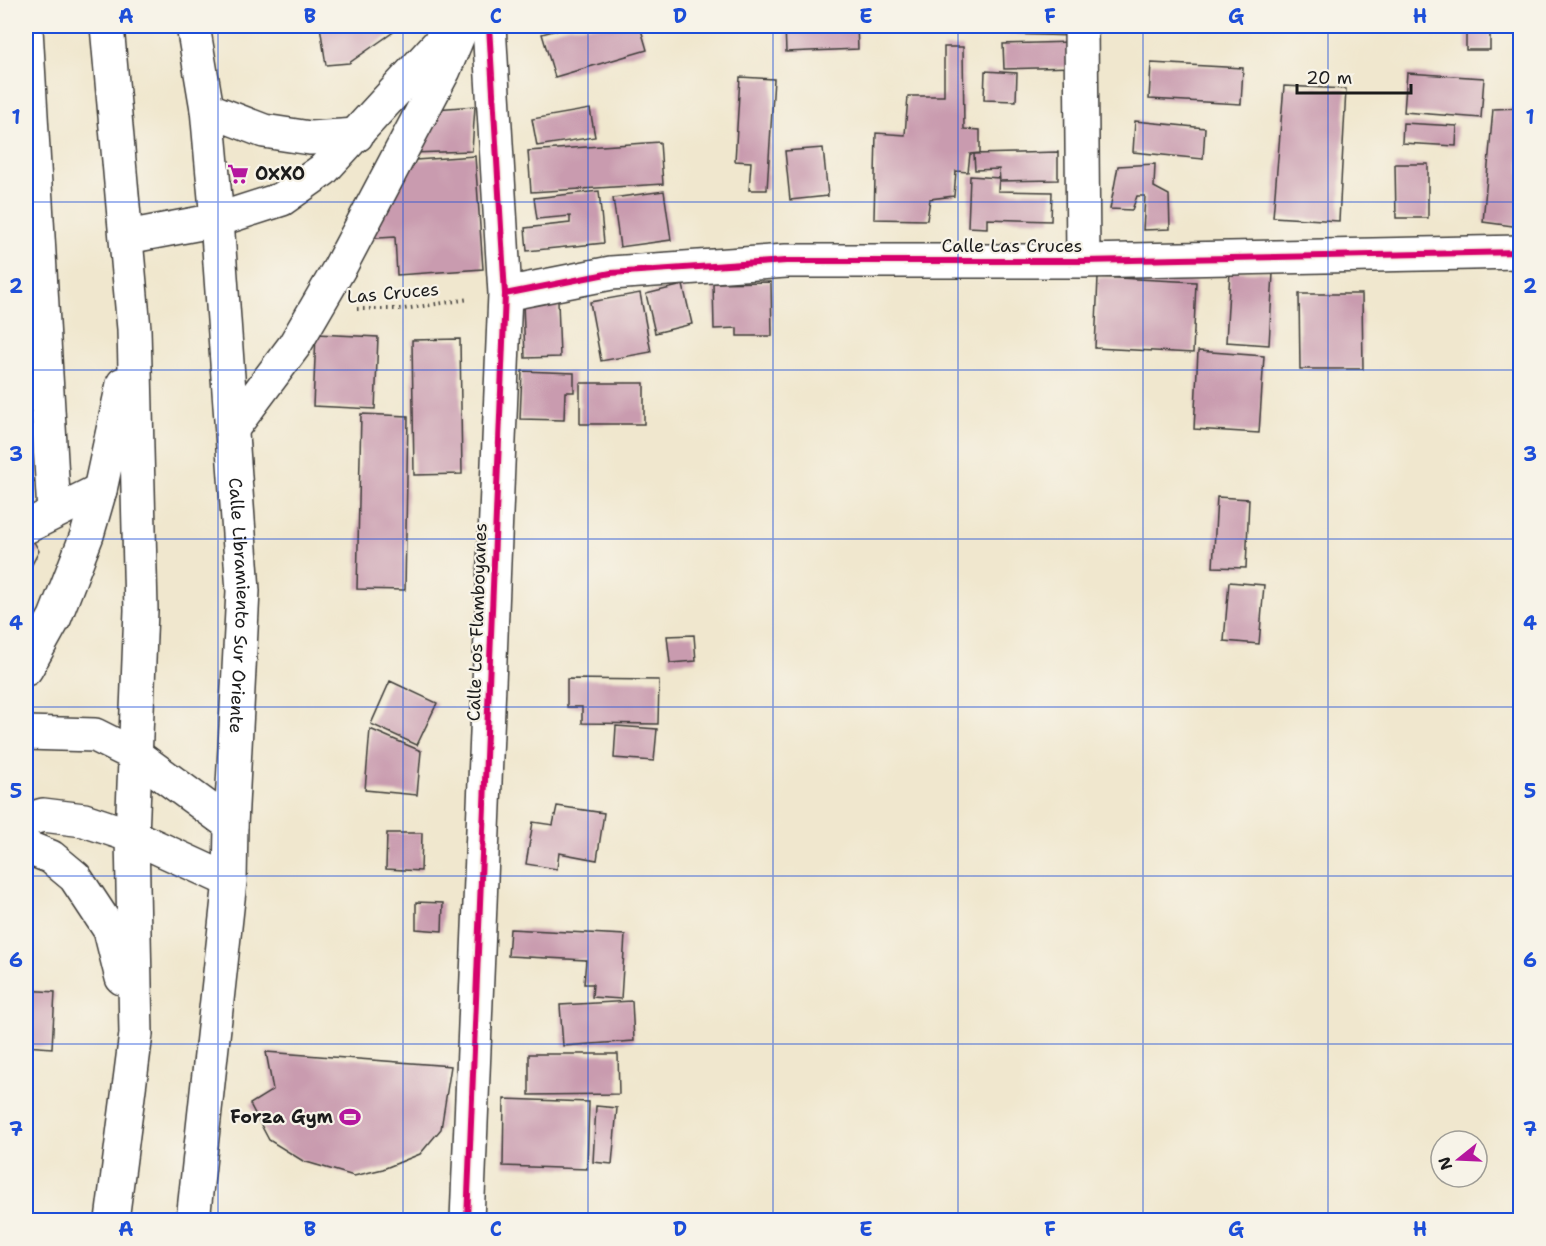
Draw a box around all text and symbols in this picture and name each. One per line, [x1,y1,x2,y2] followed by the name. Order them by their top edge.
[118,3,134,29] text: A
[304,3,316,29] text: B
[490,3,502,29] text: C
[673,3,687,29] text: D
[859,3,873,29] text: E
[1044,3,1056,29] text: F
[1228,3,1244,29] text: G
[1413,3,1427,29] text: H
[1297,57,1411,95] scale bar
[1306,66,1352,90] text: 20 m
[11,104,21,130] text: 1
[1525,104,1535,130] text: 1
[226,162,250,186] supermarket icon: OXXO
[255,162,305,186] place label: OXXO
[941,234,1083,258] street label: Calle Las Cruces
[9,273,23,299] text: 2
[1523,273,1537,299] text: 2
[346,277,440,309] street label: Las Cruces
[9,441,23,467] text: 3
[1523,441,1537,467] text: 3
[223,477,255,734] street label: Calle Libramiento Sur Oriente
[462,522,492,722] street label: Calle Los Flamboyanes
[9,610,23,636] text: 4
[1523,610,1537,636] text: 4
[10,778,22,804] text: 5
[1524,778,1536,804] text: 5
[9,947,23,973] text: 6
[1523,947,1537,973] text: 6
[230,1105,334,1129] place label: Forza Gym
[338,1105,362,1129] sports icon: Forza Gym
[9,1116,23,1142] text: 7
[1523,1116,1537,1142] text: 7
[1429,1129,1489,1189] north arrow
[1433,1154,1457,1173] text: N
[118,1216,134,1242] text: A
[304,1216,316,1242] text: B
[490,1216,502,1242] text: C
[673,1216,687,1242] text: D
[859,1216,873,1242] text: E
[1044,1216,1056,1242] text: F
[1228,1216,1244,1242] text: G
[1413,1216,1427,1242] text: H

